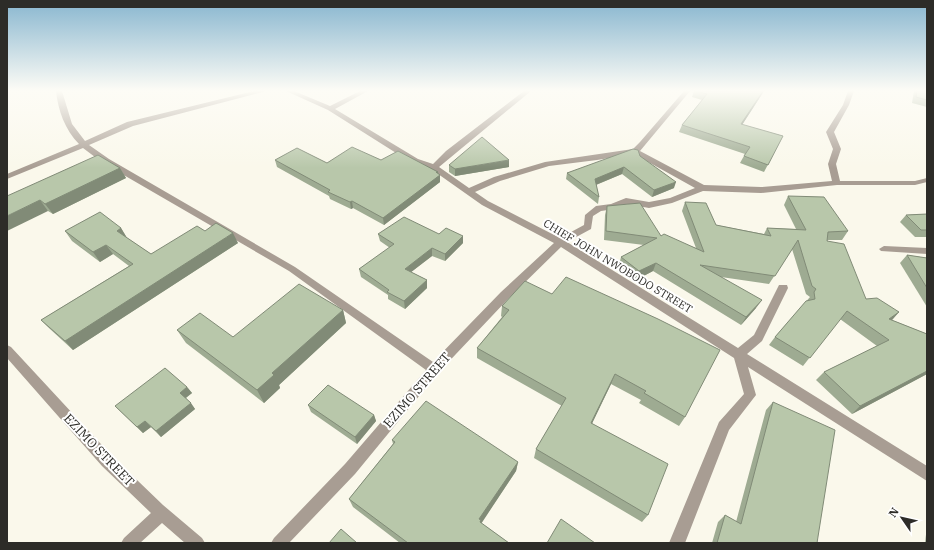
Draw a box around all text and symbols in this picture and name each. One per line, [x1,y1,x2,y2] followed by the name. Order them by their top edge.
[541,216,695,316] street label: CHIEF JOHN NWOBODO STREET
[380,348,455,431] street label: EZIMO STREET
[60,410,138,490] street label: EZIMO STREET
[882,498,922,538] north arrow
[885,505,902,520] text: N

